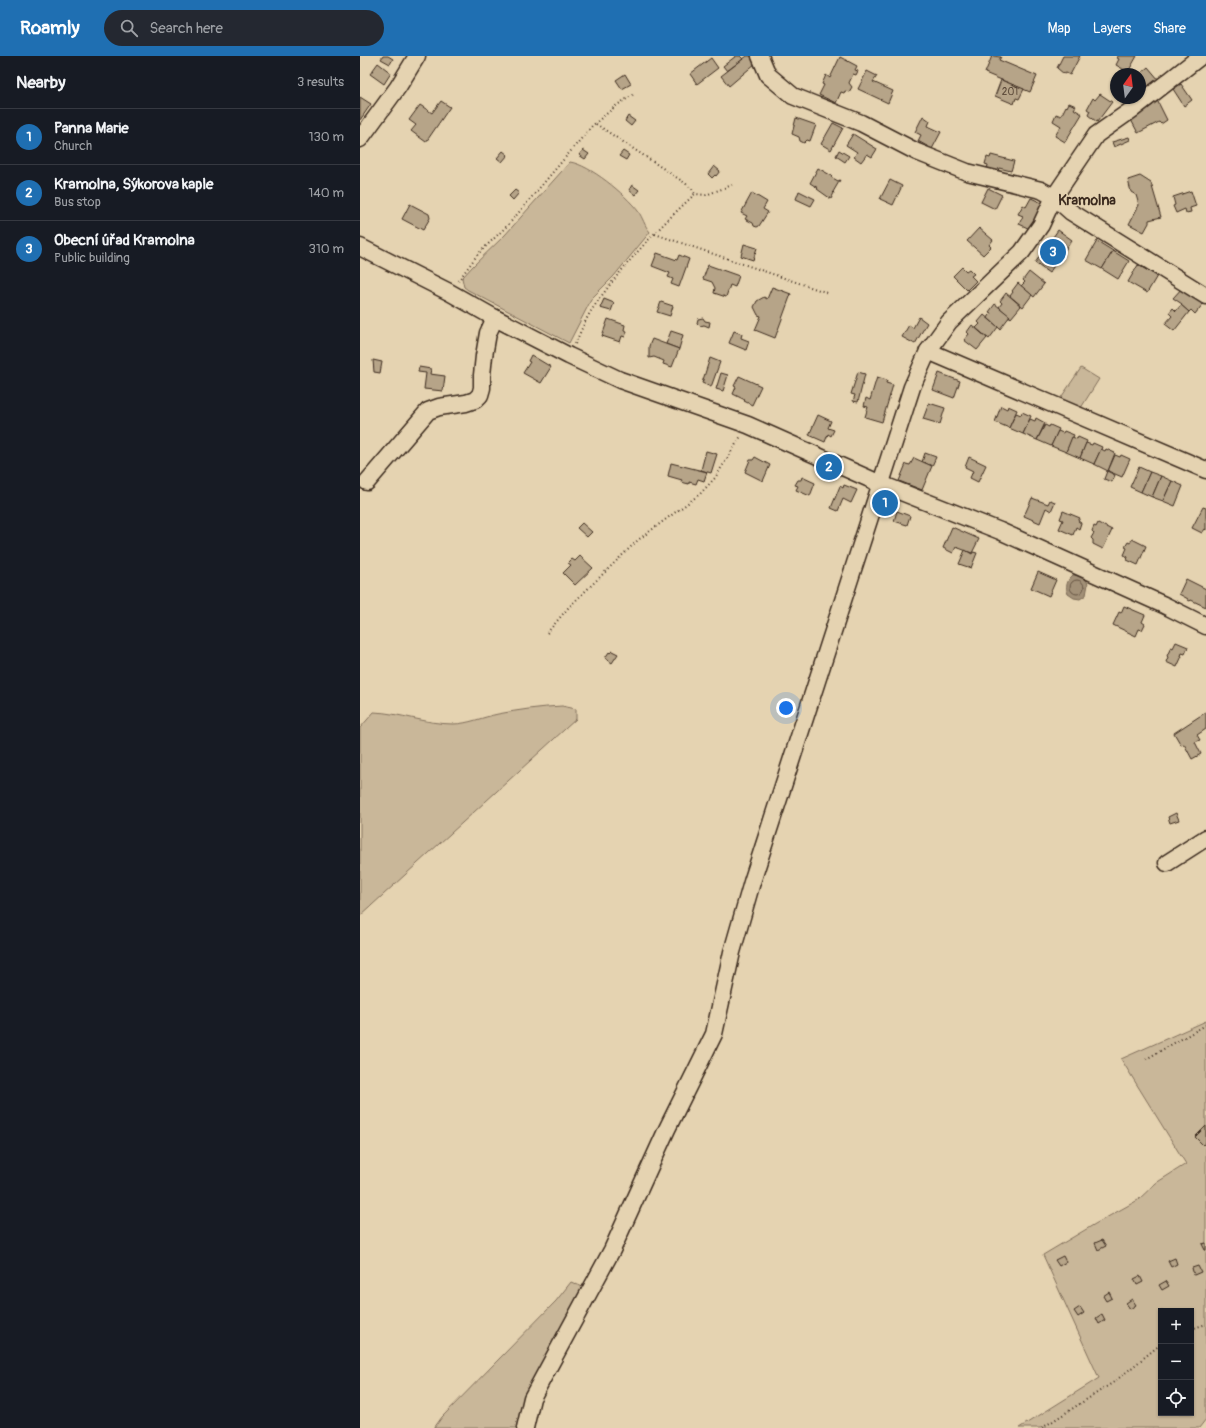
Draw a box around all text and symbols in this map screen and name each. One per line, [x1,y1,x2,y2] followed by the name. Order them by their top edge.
[104,10,384,46] search box
[20,16,80,40] text: Roamly
[118,17,140,39] icon: search
[150,19,223,38] text: Search here
[1048,20,1071,37] text: Map
[1093,20,1131,37] text: Layers
[1153,20,1186,37] text: Share
[1110,68,1146,104] north arrow
[16,72,65,93] text: Nearby
[297,74,344,90] text: 3 results
[1002,86,1018,98] house number: 201
[54,119,129,138] text: Panna Marie
[26,129,32,145] text: 1
[308,129,344,145] text: 130 m
[54,138,92,154] text: Church
[54,175,213,194] text: Kramolna, Sýkorova kaple
[25,185,33,201] text: 2
[308,185,344,201] text: 140 m
[1058,192,1116,209] district label: Kramolna
[54,194,101,210] text: Bus stop
[54,231,195,250] text: Obecní úřad Kramolna
[1040,237,1066,267] pin: 3
[25,241,33,257] text: 3
[308,241,344,257] text: 310 m
[54,250,130,266] text: Public building
[816,452,842,482] pin: 2
[872,488,898,518] pin: 1
[776,698,796,718] your location
[1158,1308,1194,1416] map controls
[1158,1308,1194,1344] button: +
[1158,1344,1194,1380] button: −
[1158,1380,1194,1416] button: locate

